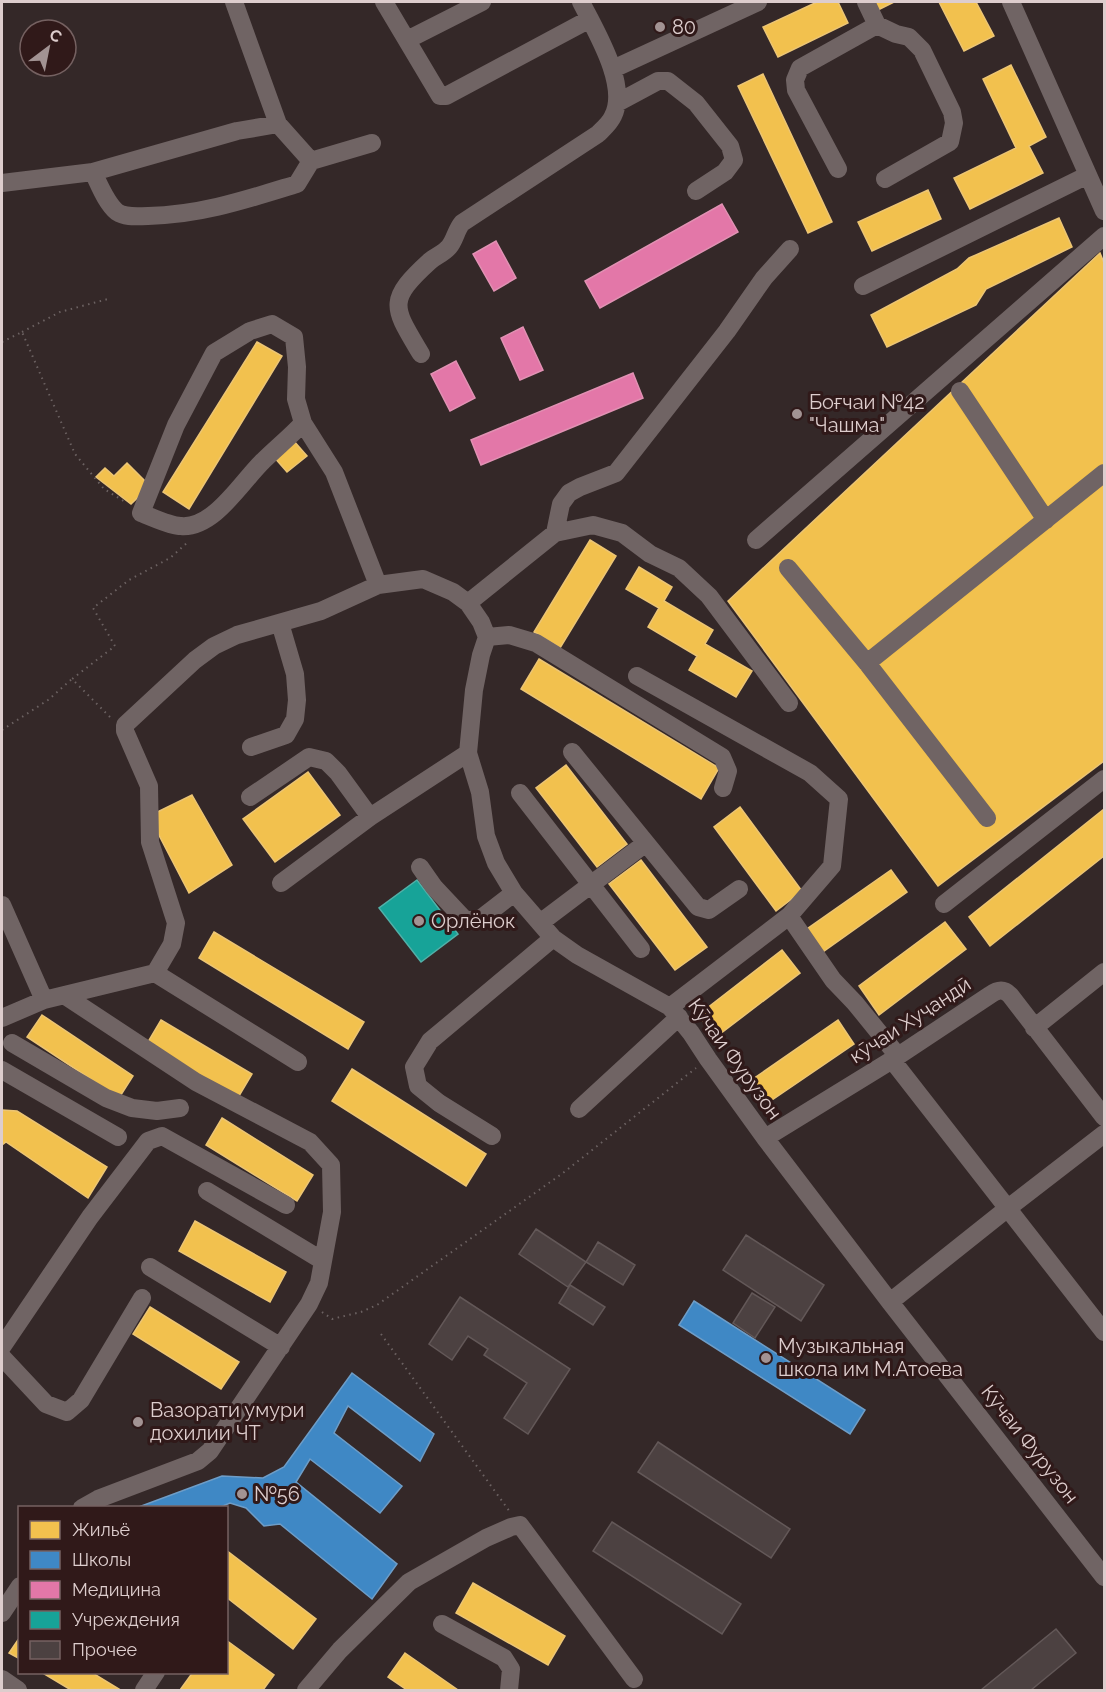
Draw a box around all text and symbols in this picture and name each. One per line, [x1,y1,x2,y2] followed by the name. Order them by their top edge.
[672,15,696,39] place label: 80
[18,18,78,78] north arrow
[653,20,667,34] marker: 80
[46,25,65,47] text: С
[809,390,925,437] place label: Боғчаи №42 "Чашма"
[790,407,804,421] marker: Боғчаи №42 "Чашма"
[431,909,515,933] place label: Орлёнок
[412,914,426,928] marker: Орлёнок
[845,972,975,1068] street label: кӯчаи Хуҷандӣ
[683,994,787,1124] street label: Кӯчаи Фурузон
[778,1334,963,1381] place label: Музыкальная школа им М.Атоева
[759,1351,773,1365] marker: Музыкальная школа им М.Атоева
[976,1380,1084,1508] street label: Кӯчаи Фурузон
[150,1398,304,1445] place label: Вазорати умури дохилии ЧТ
[131,1415,145,1429] marker: Вазорати умури дохилии ЧТ
[254,1482,300,1506] place label: №56
[235,1487,249,1501] marker: №56
[18,1506,228,1674] legend
[72,1519,130,1540] text: Жильё
[72,1549,131,1570] text: Школы
[72,1579,161,1600] text: Медицина
[72,1609,180,1630] text: Учреждения
[72,1639,138,1660] text: Прочее

